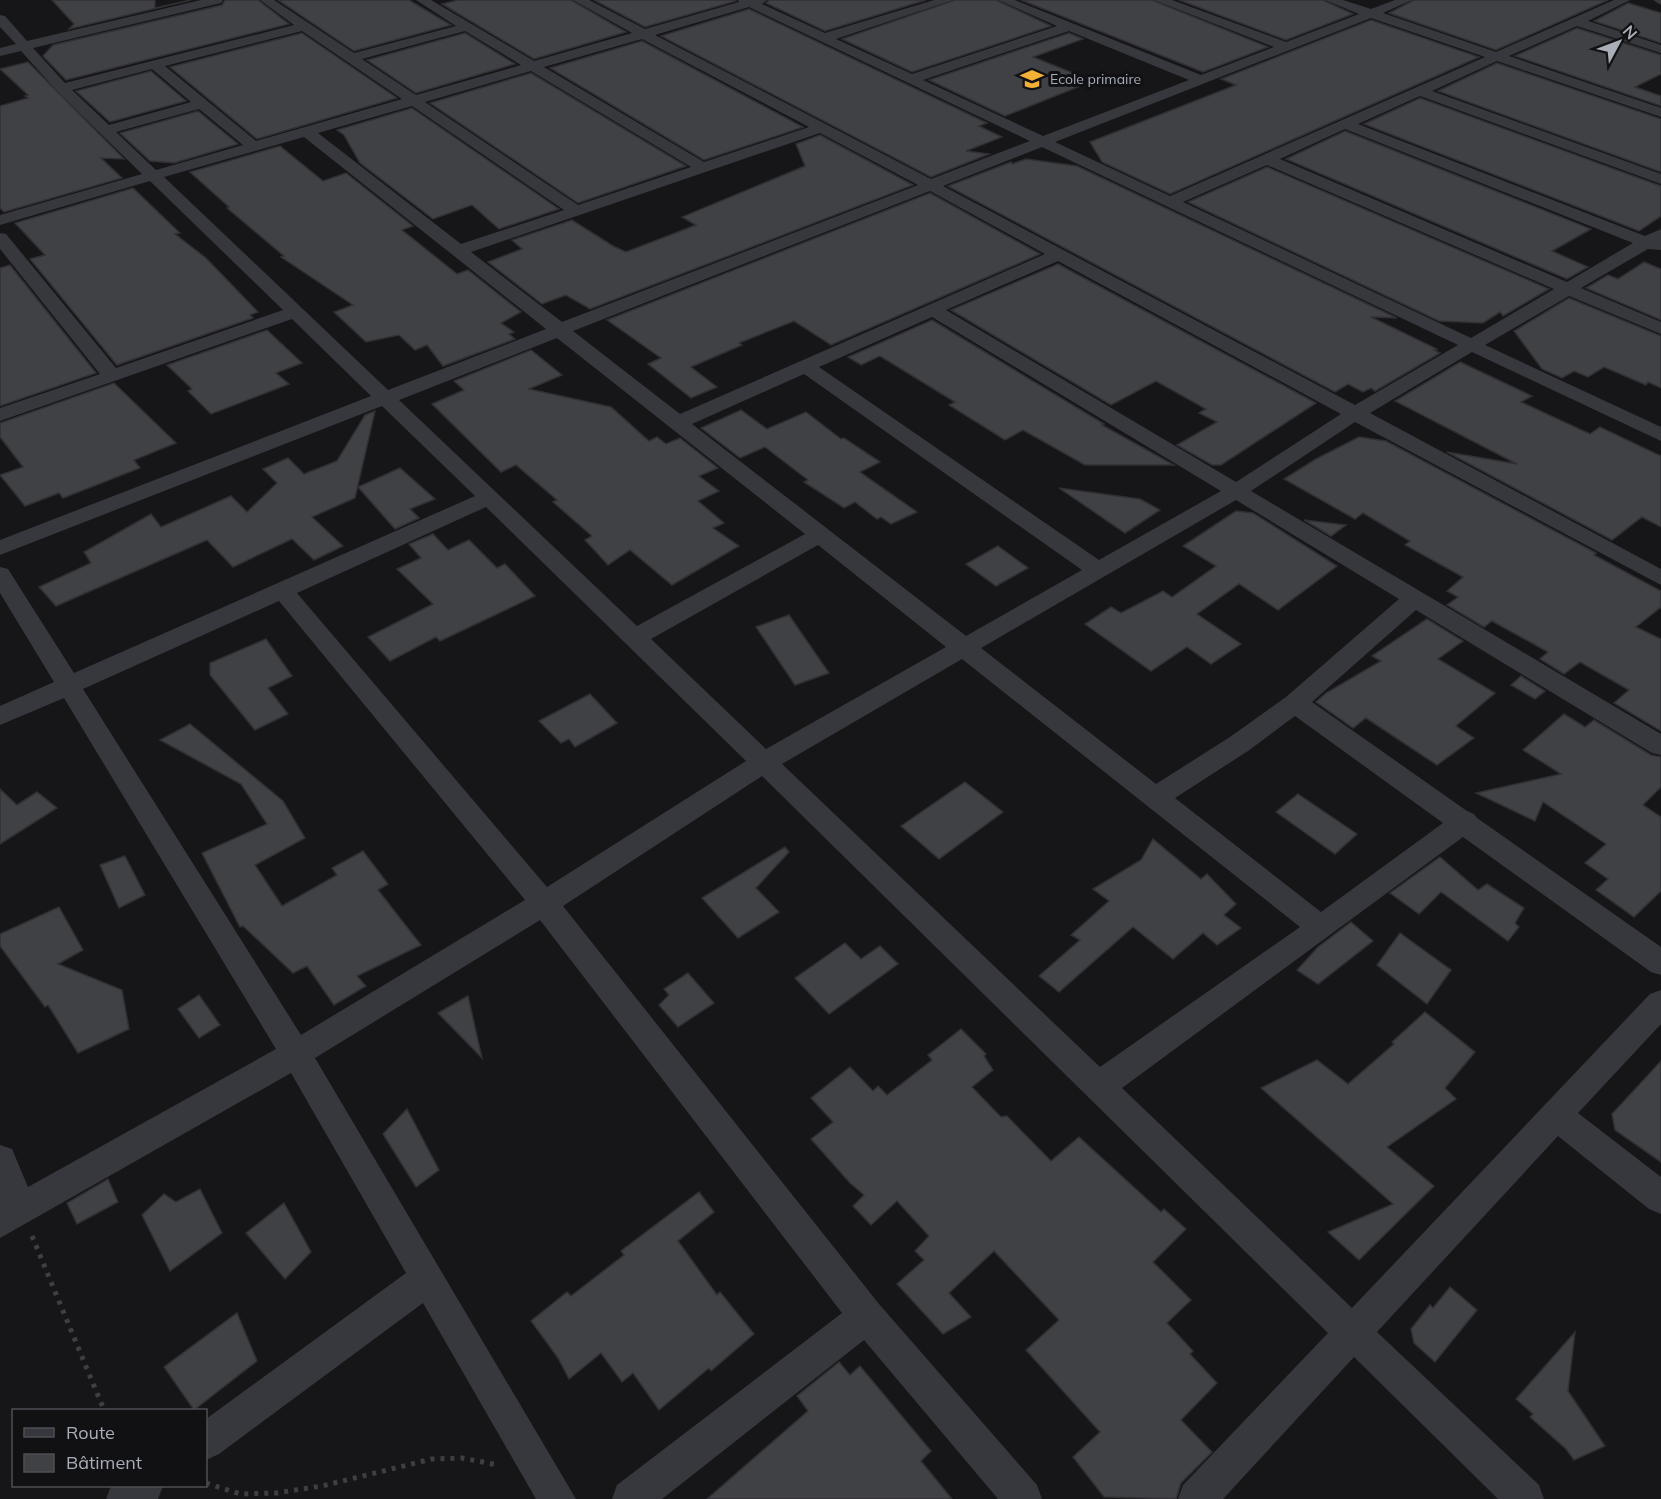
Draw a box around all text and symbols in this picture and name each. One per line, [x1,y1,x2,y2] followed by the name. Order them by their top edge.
[1589,12,1649,72] north arrow
[1619,21,1642,43] text: N
[1019,66,1045,92] school or university icon: Ecole primaire
[1050,70,1141,88] place label: Ecole primaire
[12,1409,207,1487] legend
[66,1421,115,1444] text: Route
[66,1451,142,1474] text: Bâtiment

